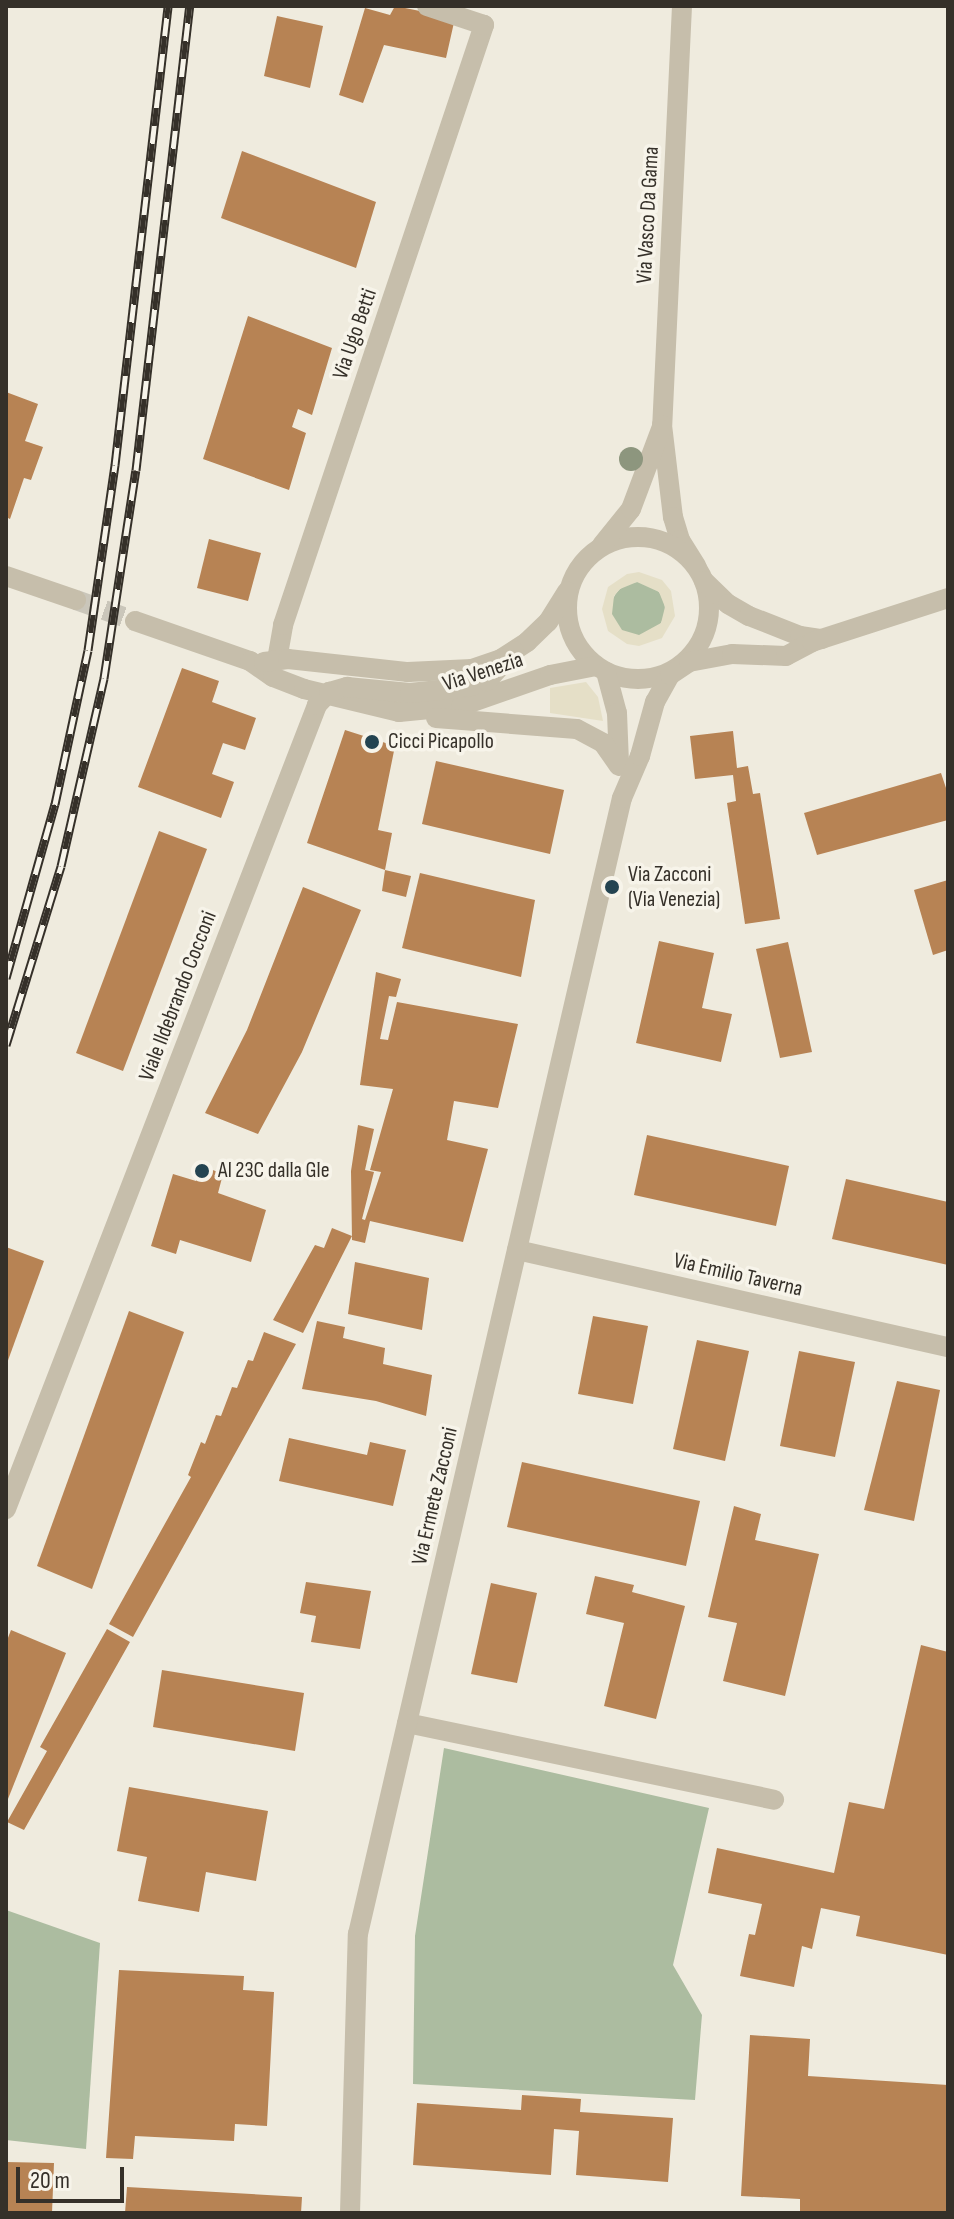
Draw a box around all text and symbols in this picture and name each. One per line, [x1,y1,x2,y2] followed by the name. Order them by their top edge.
[631,146,665,284] street label: Via Vasco Da Gama
[327,285,383,383] street label: Via Ugo Betti
[440,647,526,697] street label: Via Venezia
[388,729,494,755] place label: Cicci Picapollo
[363,733,381,751] marker: Cicci Picapollo
[628,861,720,912] place label: Via Zacconi (Via Venezia)
[603,878,621,896] marker: Via Zacconi (Via Venezia)
[133,907,223,1085] street label: Viale Ildebrando Cocconi
[218,1158,330,1184] place label: Al 23C dalla Gle
[193,1162,211,1180] marker: Al 23C dalla Gle
[671,1247,805,1303] street label: Via Emilio Taverna
[406,1425,464,1567] street label: Via Ermete Zacconi
[20,2151,128,2201] scale bar
[30,2166,70,2195] text: 20 m

